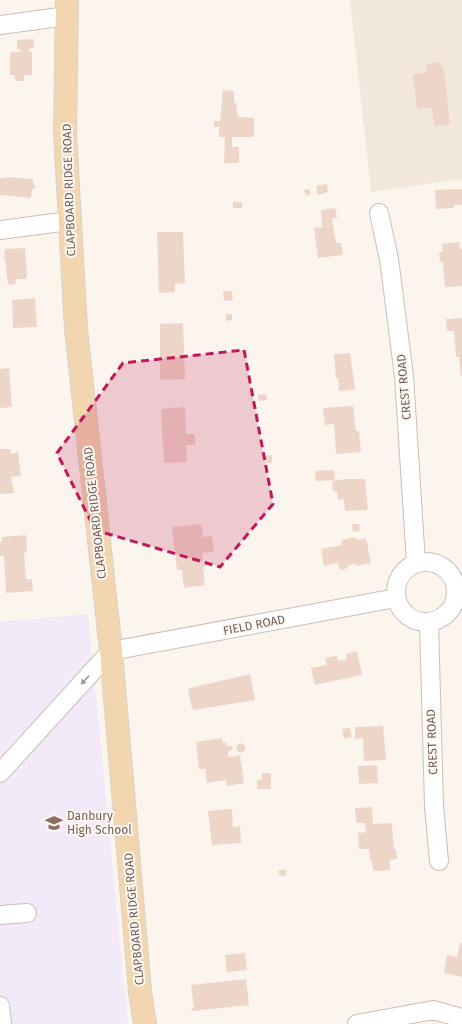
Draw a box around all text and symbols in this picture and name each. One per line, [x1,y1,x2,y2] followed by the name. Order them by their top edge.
[60,123,78,257] street label: CLAPBOARD RIDGE ROAD
[394,353,414,420] street label: CREST ROAD
[81,446,109,580] street label: CLAPBOARD RIDGE ROAD
[222,612,286,638] street label: FIELD ROAD
[80,675,90,685] one-way arrow
[424,709,440,775] street label: CREST ROAD
[67,809,132,837] place label: Danbury High School
[44,813,64,833] school or university icon: Danbury High School
[121,852,147,986] street label: CLAPBOARD RIDGE ROAD

